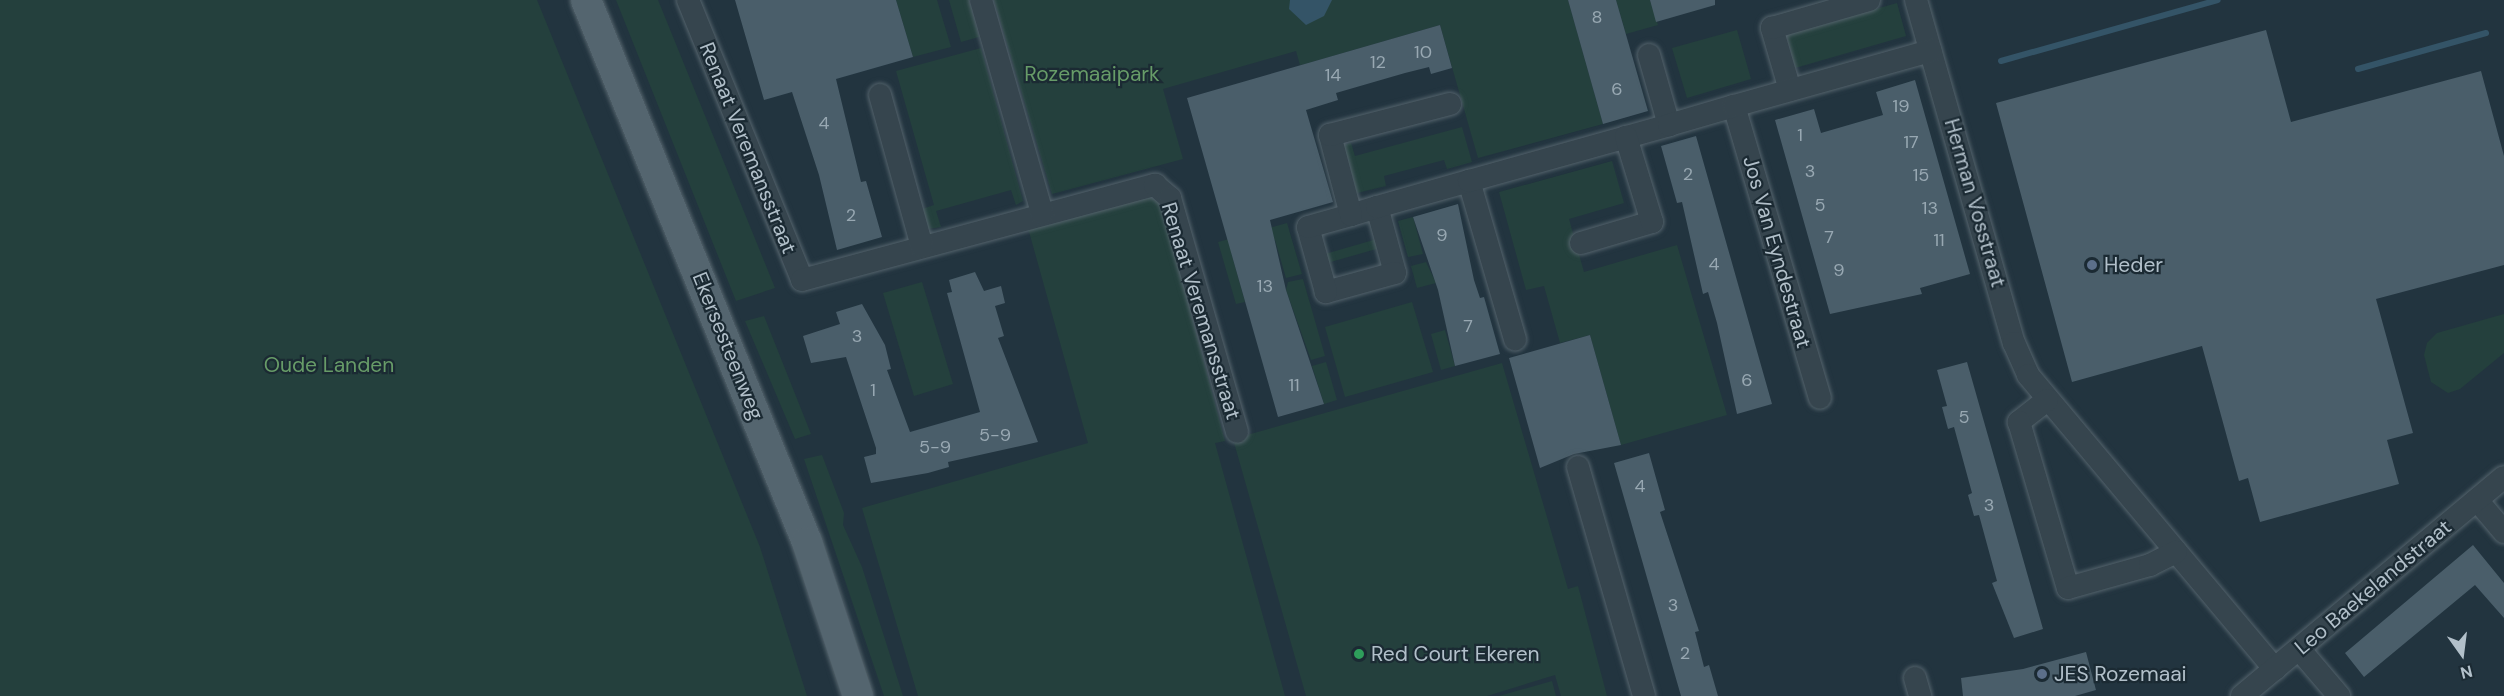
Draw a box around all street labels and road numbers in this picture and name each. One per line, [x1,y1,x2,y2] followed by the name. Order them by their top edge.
[694,39,802,257] street label: Renaat Veremansstraat
[1939,116,2011,290] street label: Herman Vosstraat
[1738,153,1816,351] street label: Jos Van Eyndestraat
[1156,199,1246,423] street label: Renaat Veremansstraat
[687,268,769,424] street label: Ekersesteenweg
[2290,514,2456,660] street label: Leo Baekelandstraat

